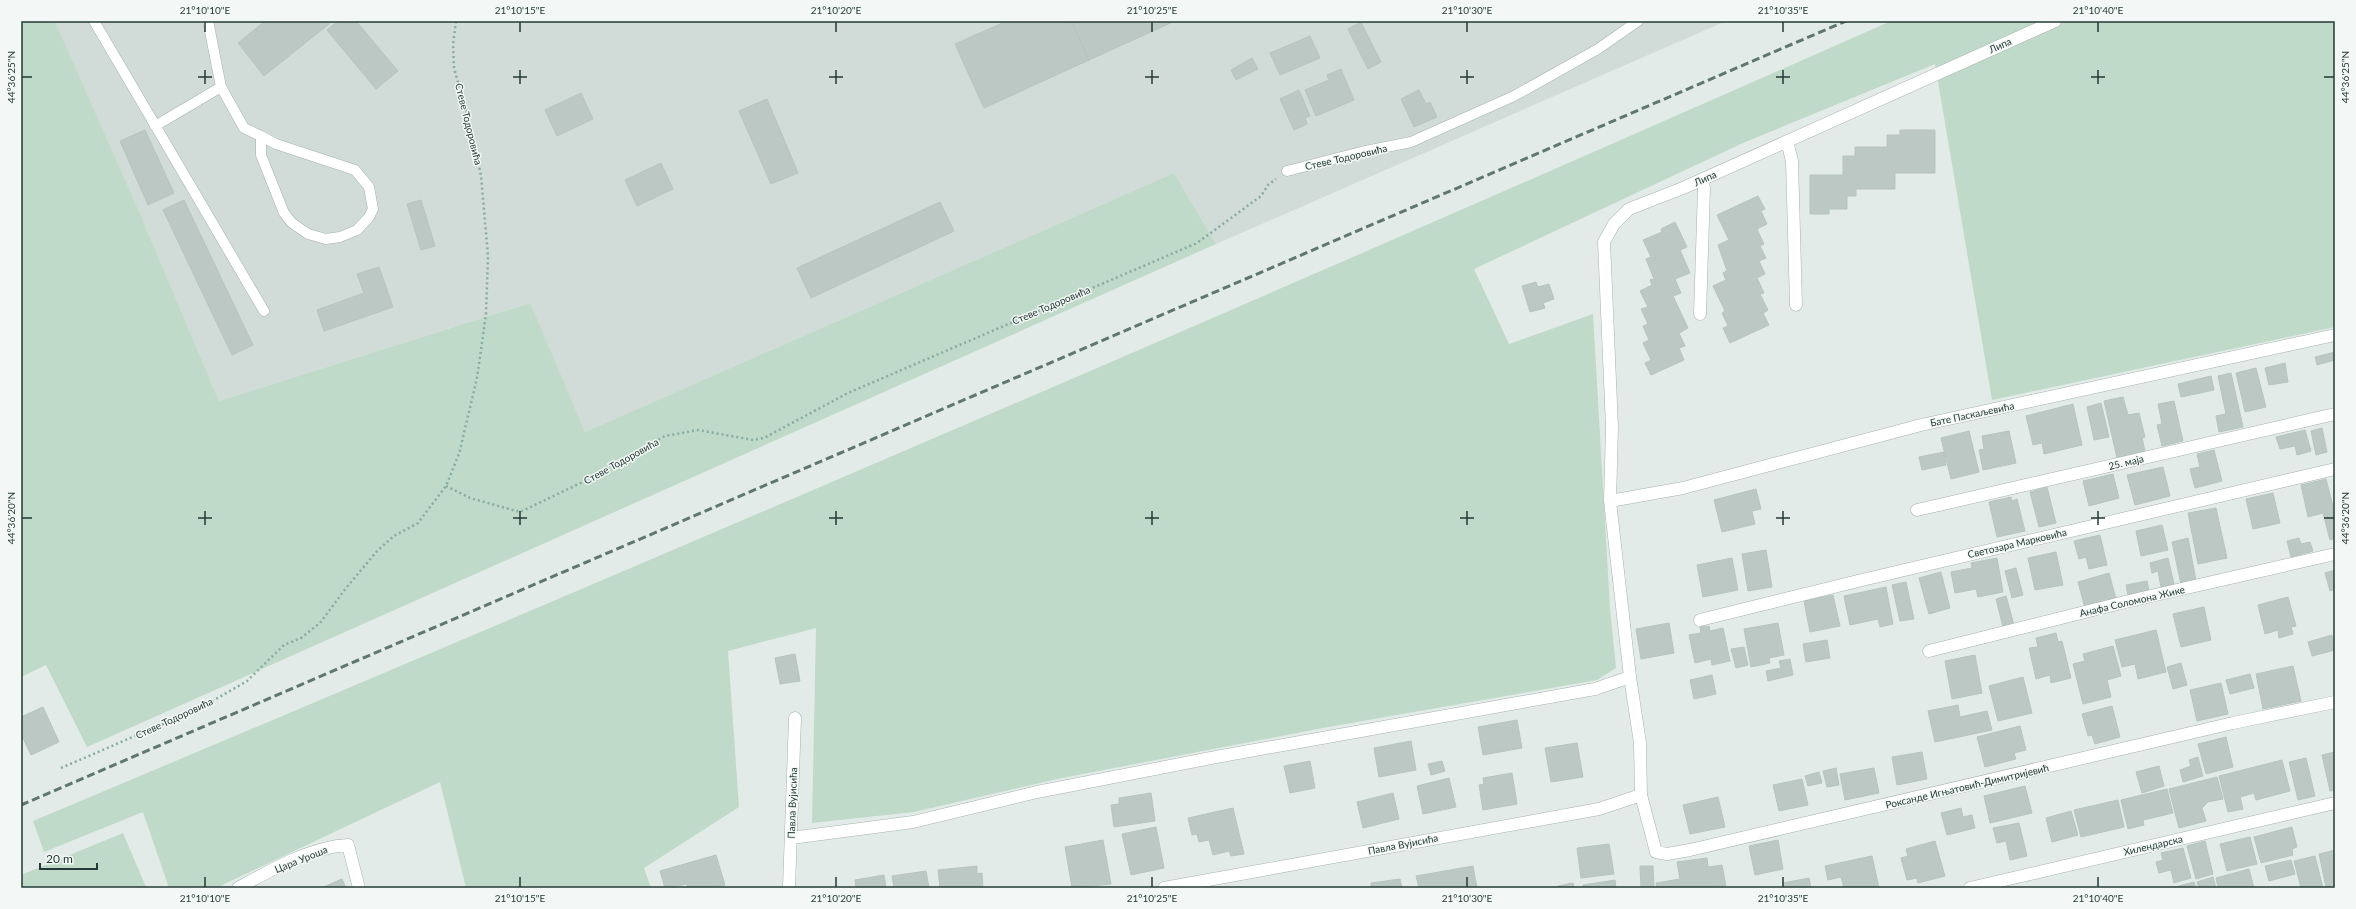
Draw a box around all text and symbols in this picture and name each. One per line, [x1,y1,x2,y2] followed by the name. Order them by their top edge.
[180,4,230,16] text: 21°10'10"E
[495,4,545,16] text: 21°10'15"E
[811,4,861,16] text: 21°10'20"E
[1127,4,1177,16] text: 21°10'25"E
[1442,4,1492,16] text: 21°10'30"E
[1758,4,1808,16] text: 21°10'35"E
[2073,4,2123,16] text: 21°10'40"E
[1986,35,2013,56] street label: Липа
[5,51,17,103] text: 44°36'25"N
[2339,51,2351,103] text: 44°36'25"N
[453,82,485,166] street label: Стеве Тодоровића
[1304,142,1388,172] street label: Стеве Тодоровића
[1691,168,1718,189] street label: Липа
[1010,283,1092,327] street label: Стеве Тодоровића
[1929,399,2015,429] street label: Бате Паскаљевића
[581,435,661,487] street label: Стеве Тодоровића
[2107,452,2145,472] street label: 25. маја
[5,492,17,544] text: 44°36'20"N
[2339,492,2351,544] text: 44°36'20"N
[1966,526,2068,560] street label: Светозара Марковића
[2078,583,2186,619] street label: Анафа Соломона Жике
[133,695,215,741] street label: Стеве Тодоровића
[1884,761,2050,811] street label: Роксанде Игњатовић-Димитријевић
[785,767,799,839] street label: Павла Вујисића
[1367,831,1439,857] street label: Павла Вујисића
[2122,832,2184,858] street label: Хилендарска
[273,843,329,875] street label: Цара Уроша
[40,845,97,871] scale bar
[46,851,73,866] text: 20 m
[180,892,230,904] text: 21°10'10"E
[495,892,545,904] text: 21°10'15"E
[811,892,861,904] text: 21°10'20"E
[1127,892,1177,904] text: 21°10'25"E
[1442,892,1492,904] text: 21°10'30"E
[1758,892,1808,904] text: 21°10'35"E
[2073,892,2123,904] text: 21°10'40"E

